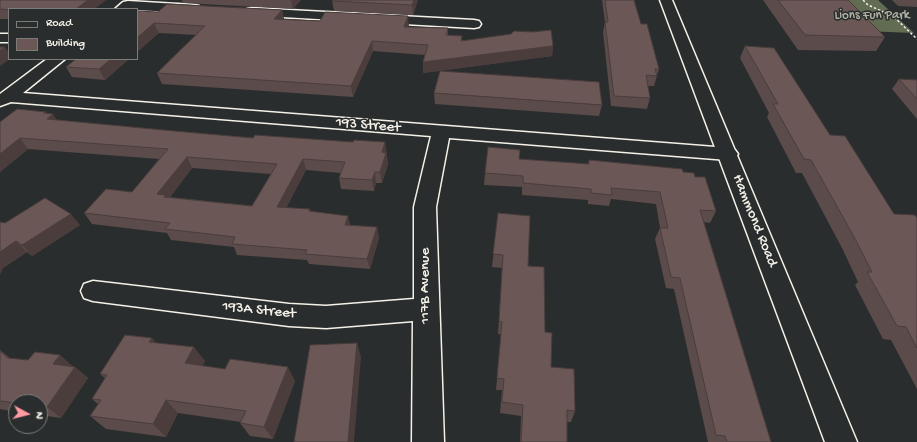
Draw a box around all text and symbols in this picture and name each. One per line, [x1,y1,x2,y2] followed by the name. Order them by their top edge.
[8,8,138,60] legend
[834,8,910,24] park label: Lions Fun Park
[46,17,72,31] text: Road
[46,37,85,51] text: Building
[335,114,401,138] street label: 193 Street
[727,172,781,270] street label: Hammond Road
[417,248,435,324] street label: 117B Avenue
[221,298,297,324] street label: 193A Street
[8,394,48,434] north arrow
[33,411,45,420] text: N

